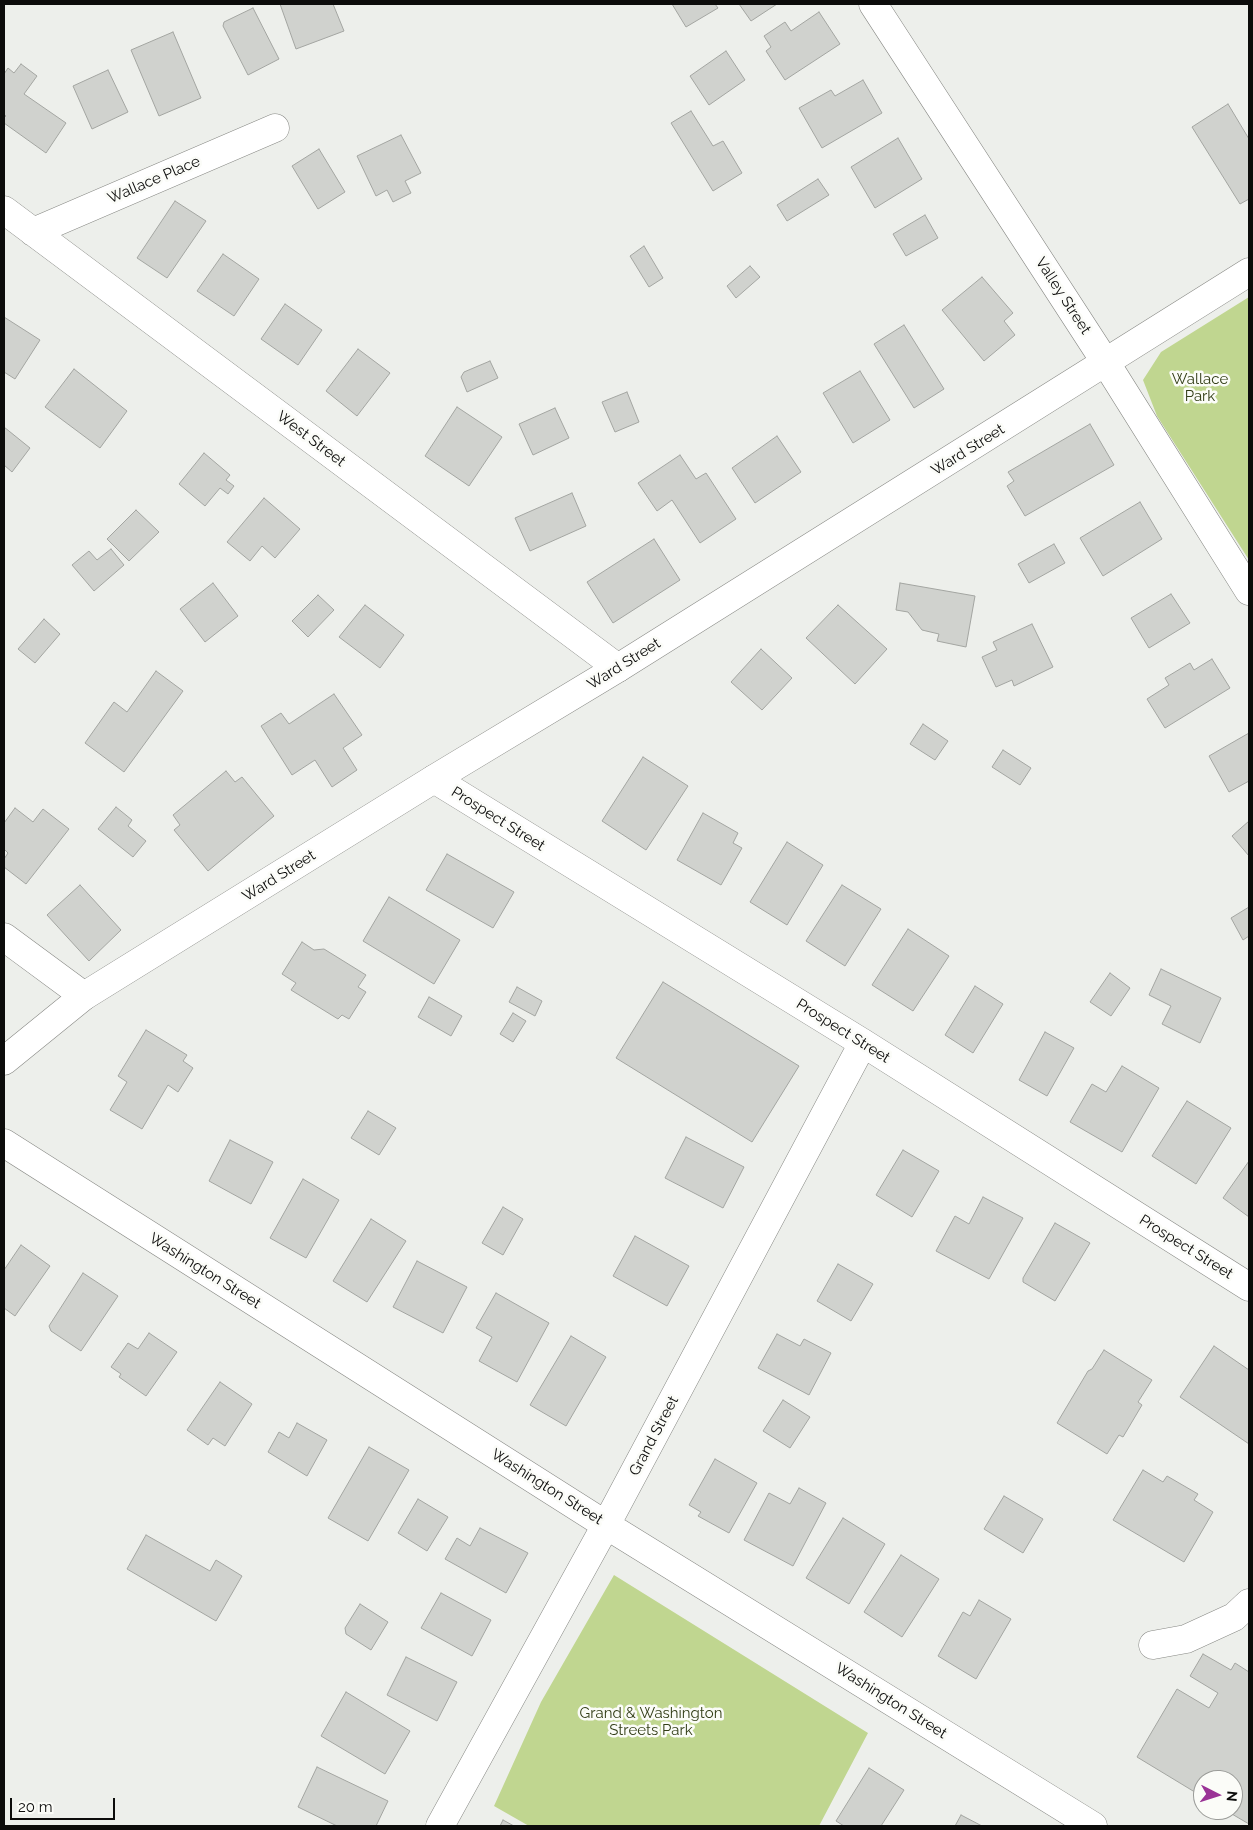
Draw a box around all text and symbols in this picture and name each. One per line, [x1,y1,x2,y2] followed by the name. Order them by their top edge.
[105,152,203,208] street label: Wallace Place
[1032,254,1094,338] street label: Valley Street
[1172,370,1228,405] park label: Wallace Park
[273,407,349,471] street label: West Street
[928,420,1008,480] street label: Ward Street
[584,634,664,694] street label: Ward Street
[448,783,548,855] street label: Prospect Street
[239,846,319,906] street label: Ward Street
[793,995,893,1067] street label: Prospect Street
[1136,1211,1236,1283] street label: Prospect Street
[146,1229,264,1313] street label: Washington Street
[625,1393,683,1479] street label: Grand Street
[488,1445,606,1529] street label: Washington Street
[832,1659,950,1743] street label: Washington Street
[580,1704,722,1739] park label: Grand & Washington Streets Park
[1193,1770,1243,1820] north arrow
[12,1788,118,1820] scale bar
[1224,1790,1240,1802] text: N
[18,1798,53,1816] text: 20 m

